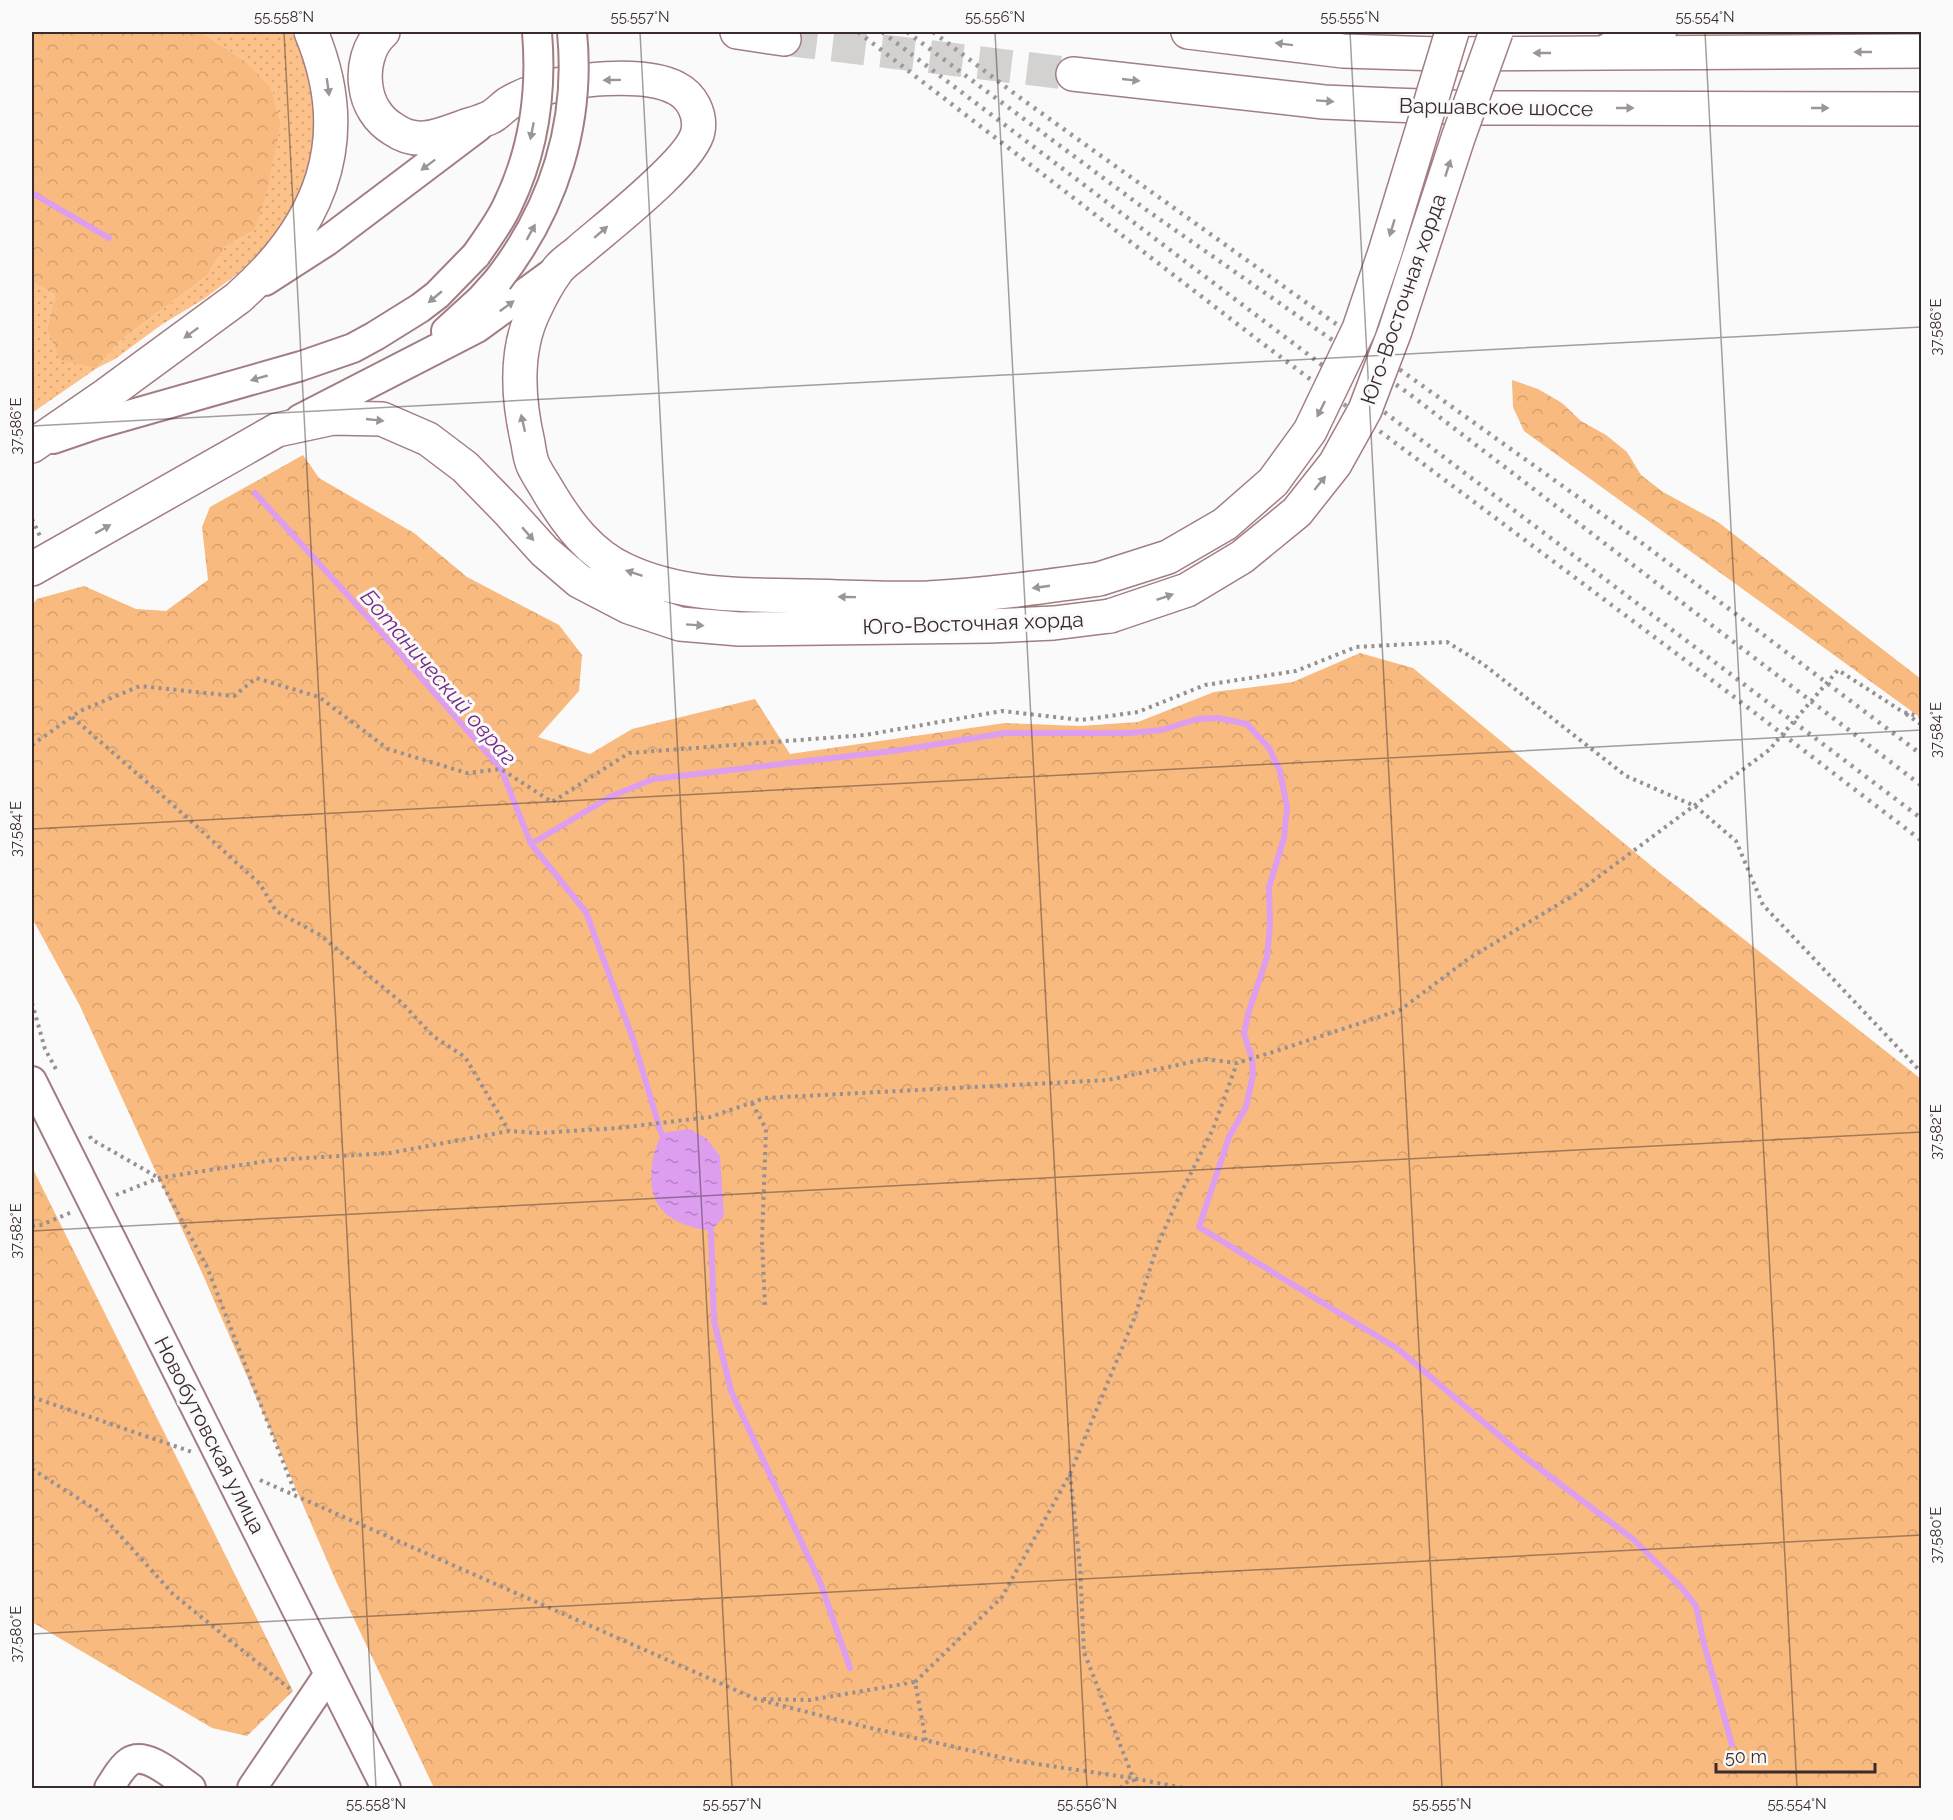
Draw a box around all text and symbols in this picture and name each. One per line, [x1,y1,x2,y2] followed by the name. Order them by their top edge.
[254,8,314,26] text: 55.558°N
[610,8,670,26] text: 55.557°N
[965,8,1025,26] text: 55.556°N
[1320,8,1380,26] text: 55.555°N
[1675,8,1735,26] text: 55.554°N
[1275,39,1294,49] one-way arrow
[1854,47,1873,57] one-way arrow
[1533,48,1552,58] one-way arrow
[602,75,621,84] one-way arrow
[1122,76,1141,85] one-way arrow
[323,78,332,97] one-way arrow
[1399,93,1593,121] street label: Варшавское шоссе
[1315,97,1334,106] one-way arrow
[1615,103,1634,113] one-way arrow
[1810,104,1829,113] one-way arrow
[527,122,536,141] one-way arrow
[420,158,435,170] one-way arrow
[1444,159,1453,177] one-way arrow
[1355,190,1451,408] street label: Юго-Восточная хорда
[1387,219,1396,237] one-way arrow
[526,223,536,240] one-way arrow
[593,226,608,239] one-way arrow
[428,290,443,303] one-way arrow
[1927,298,1945,356] text: 37.586°E
[499,300,515,312] one-way arrow
[183,327,199,339] one-way arrow
[250,374,268,383] one-way arrow
[7,397,25,455] text: 37.586°E
[1316,401,1326,418] one-way arrow
[518,413,528,432] one-way arrow
[366,415,385,425] one-way arrow
[1313,475,1326,491] one-way arrow
[94,524,111,534] one-way arrow
[521,526,534,541] one-way arrow
[625,568,643,577] one-way arrow
[1032,583,1051,592] one-way arrow
[356,584,522,770] water label: Ботанический овраг
[837,592,856,602] one-way arrow
[1156,592,1174,602] one-way arrow
[862,607,1084,639] street label: Юго-Восточная хорда
[686,620,705,630] one-way arrow
[1927,702,1945,758] text: 37.584°E
[7,801,25,857] text: 37.584°E
[1927,1104,1945,1160] text: 37.582°E
[7,1203,25,1259] text: 37.582°E
[149,1332,271,1538] street label: Новобутовская улица
[1927,1507,1945,1563] text: 37.580°E
[7,1606,25,1662] text: 37.580°E
[1716,1736,1875,1774] scale bar
[1725,1746,1767,1767] text: 50 m
[346,1795,406,1813] text: 55.558°N
[702,1795,762,1813] text: 55.557°N
[1057,1795,1117,1813] text: 55.556°N
[1412,1795,1472,1813] text: 55.555°N
[1767,1795,1827,1813] text: 55.554°N

